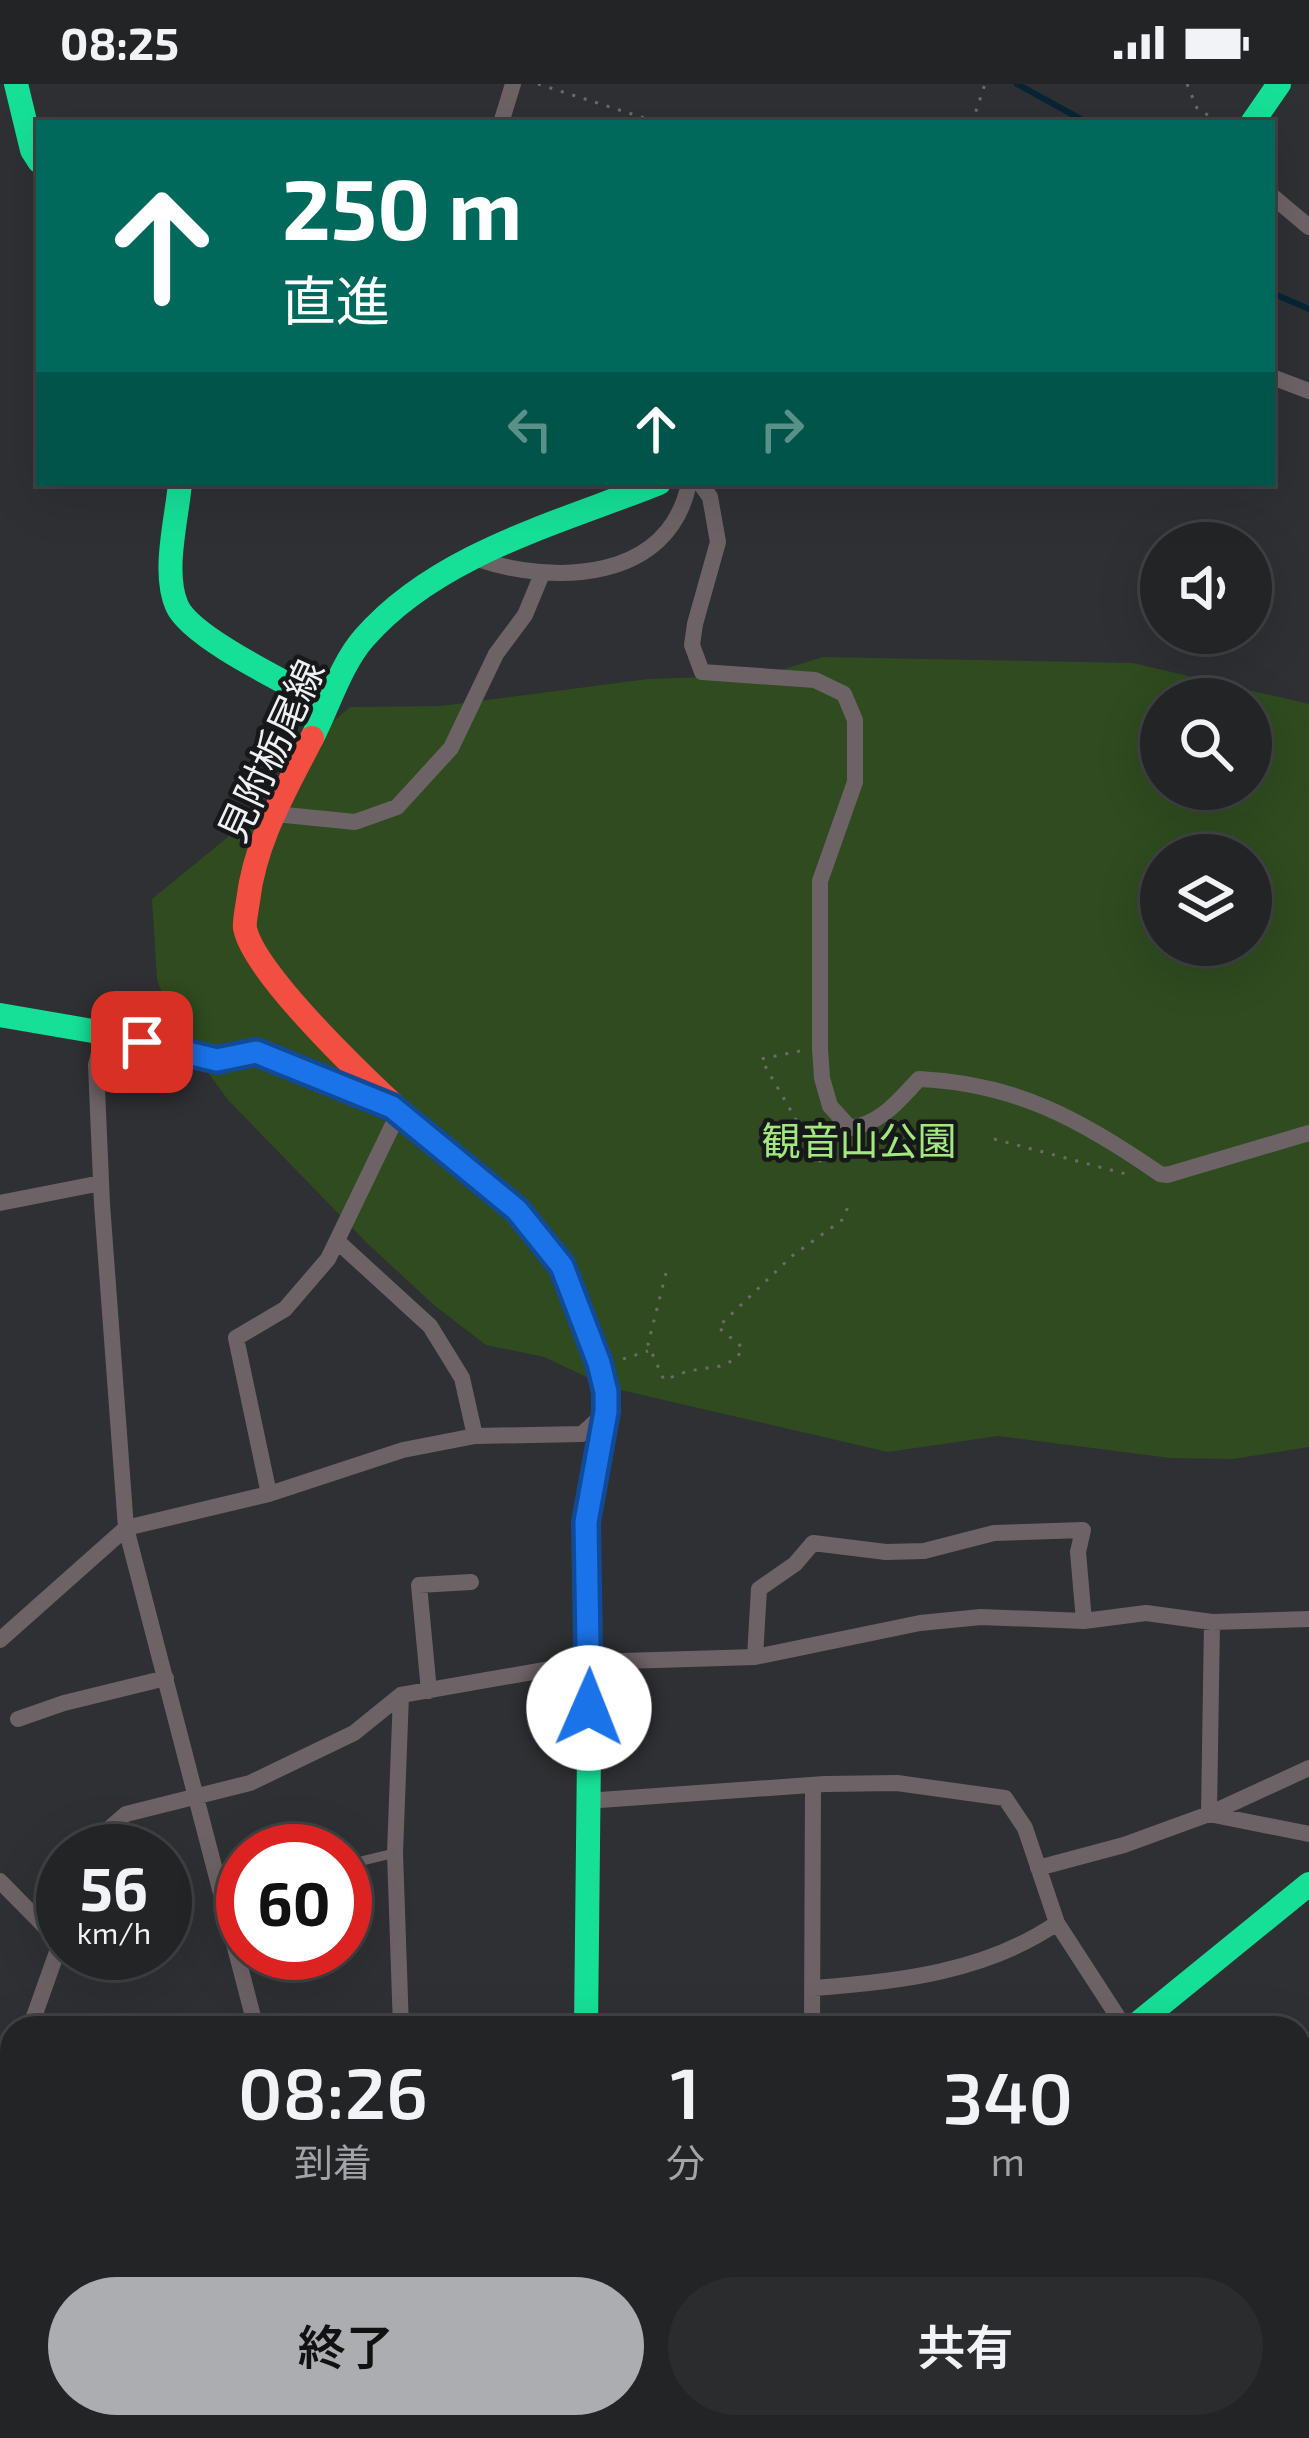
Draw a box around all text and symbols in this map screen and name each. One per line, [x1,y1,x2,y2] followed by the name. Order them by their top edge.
[60,15,179,69] text: 08:25
[282,156,522,257] text: 250 m
[84,168,240,324] icon: ahead
[282,267,390,332] text: 直進
[497,396,563,462] icon: left
[623,396,689,462] icon: ahead
[749,396,815,462] icon: right
[1140,522,1272,966] map controls
[1140,522,1272,654] button: sound
[207,652,333,848] street label: 見附栃尾線
[1140,678,1272,810] button: search
[1140,834,1272,966] button: layers
[91,991,193,1093] pin
[109,1009,175,1075] icon: arrive
[761,1116,957,1163] park label: 観音山公園
[526,1645,652,1771] position arrow
[216,1824,372,1980] speed limit sign: 60
[80,1851,148,1923] text: 56
[77,1914,151,1950] text: km/h
[238,2047,428,2133] text: 08:26
[670,2047,700,2133] text: 1
[943,2052,1073,2138] text: 340
[991,2137,1025,2184] text: m
[294,2138,372,2185] text: 到着
[666,2138,705,2185] text: 分
[48,2277,644,2415] button: 終了
[668,2277,1263,2415] button: 共有

